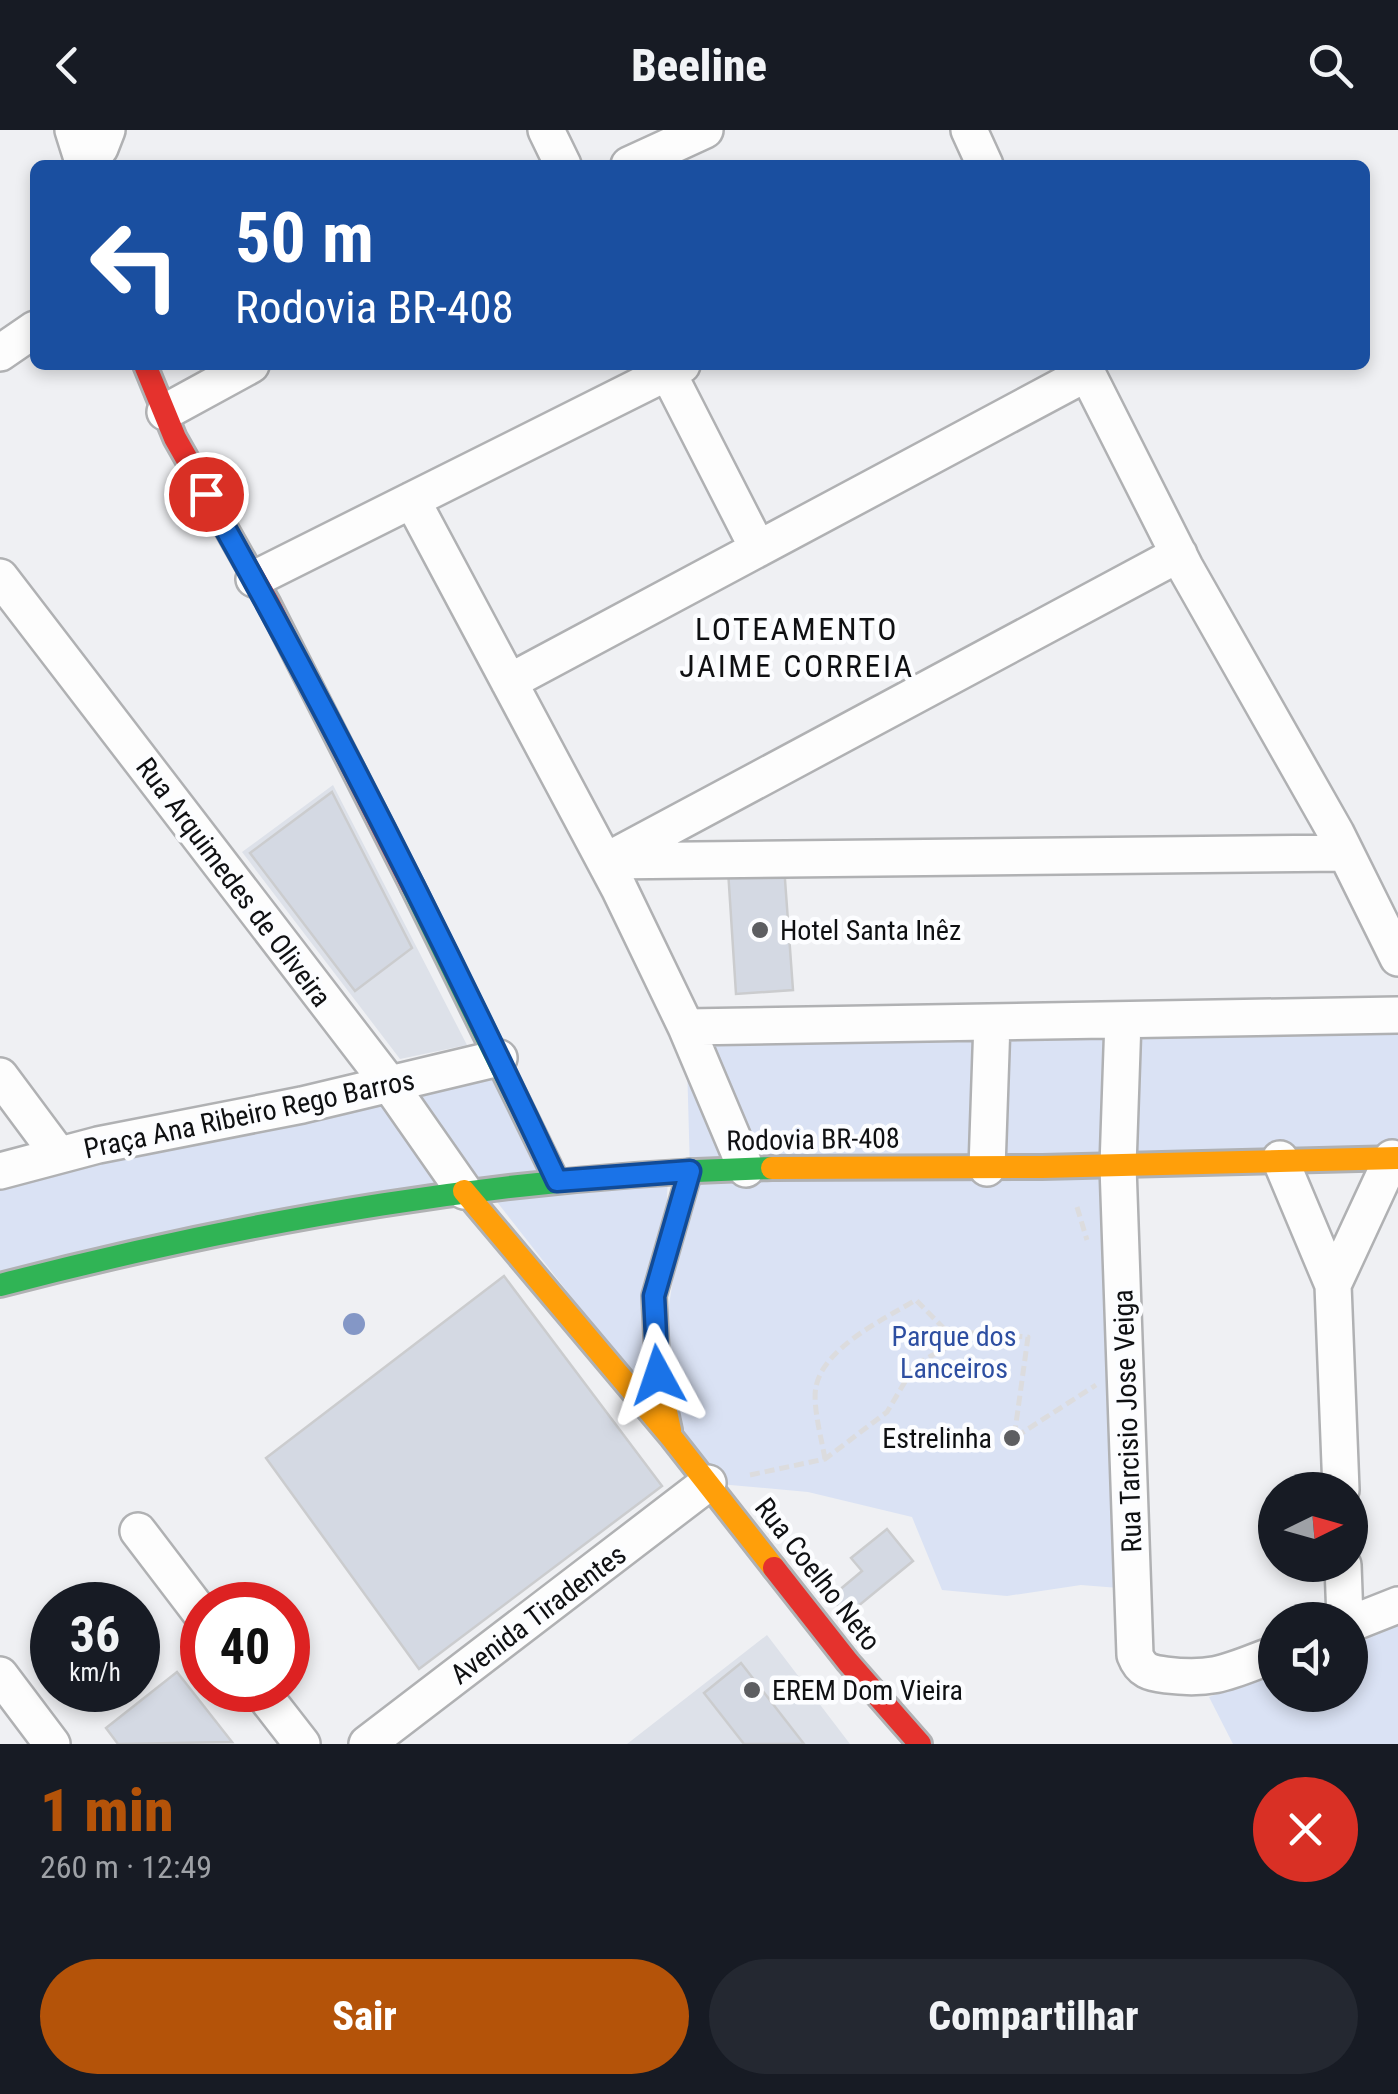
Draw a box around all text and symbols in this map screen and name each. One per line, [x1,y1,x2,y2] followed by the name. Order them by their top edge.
[40,38,95,93] icon: back
[1303,38,1358,93] icon: search
[631,39,767,92] text: Beeline
[235,197,374,279] text: 50 m
[70,200,200,330] icon: left
[235,281,514,334] text: Rodovia BR-408
[164,452,249,537] pin
[179,467,234,522] icon: arrive
[679,610,915,685] district label: LOTEAMENTO JAIME CORREIA
[129,751,338,1013] street label: Rua Arquimedes de Oliveira
[780,914,961,947] place label: Hotel Santa Inêz
[749,919,771,941] marker: Hotel Santa Inêz
[81,1063,417,1166] street label: Praça Ana Ribeiro Rego Barros
[726,1121,900,1158] street label: Rodovia BR-408
[1106,1289,1149,1553] street label: Rua Tarcisio Jose Veiga
[892,1320,1016,1385] park label: Parque dos Lanceiros
[606,1323,710,1427] position arrow
[882,1422,992,1455] place label: Estrelinha
[1001,1427,1023,1449] marker: Estrelinha
[1258,1472,1368,1582] north arrow
[1258,1472,1368,1712] map controls
[748,1492,887,1657] street label: Rua Coelho Neto
[444,1538,632,1691] street label: Avenida Tiradentes
[180,1582,310,1712] speed limit sign: 40
[1258,1602,1368,1712] button: sound
[70,1606,120,1664] text: 36
[69,1658,121,1687] text: km/h
[772,1674,963,1707] place label: EREM Dom Vieira
[741,1679,763,1701] marker: EREM Dom Vieira
[40,1775,174,1846] text: 1 min
[1253,1777,1358,1882] button: close
[40,1848,212,1886] text: 260 m · 12:49
[40,1959,689,2074] button: Sair
[709,1959,1358,2074] button: Compartilhar

